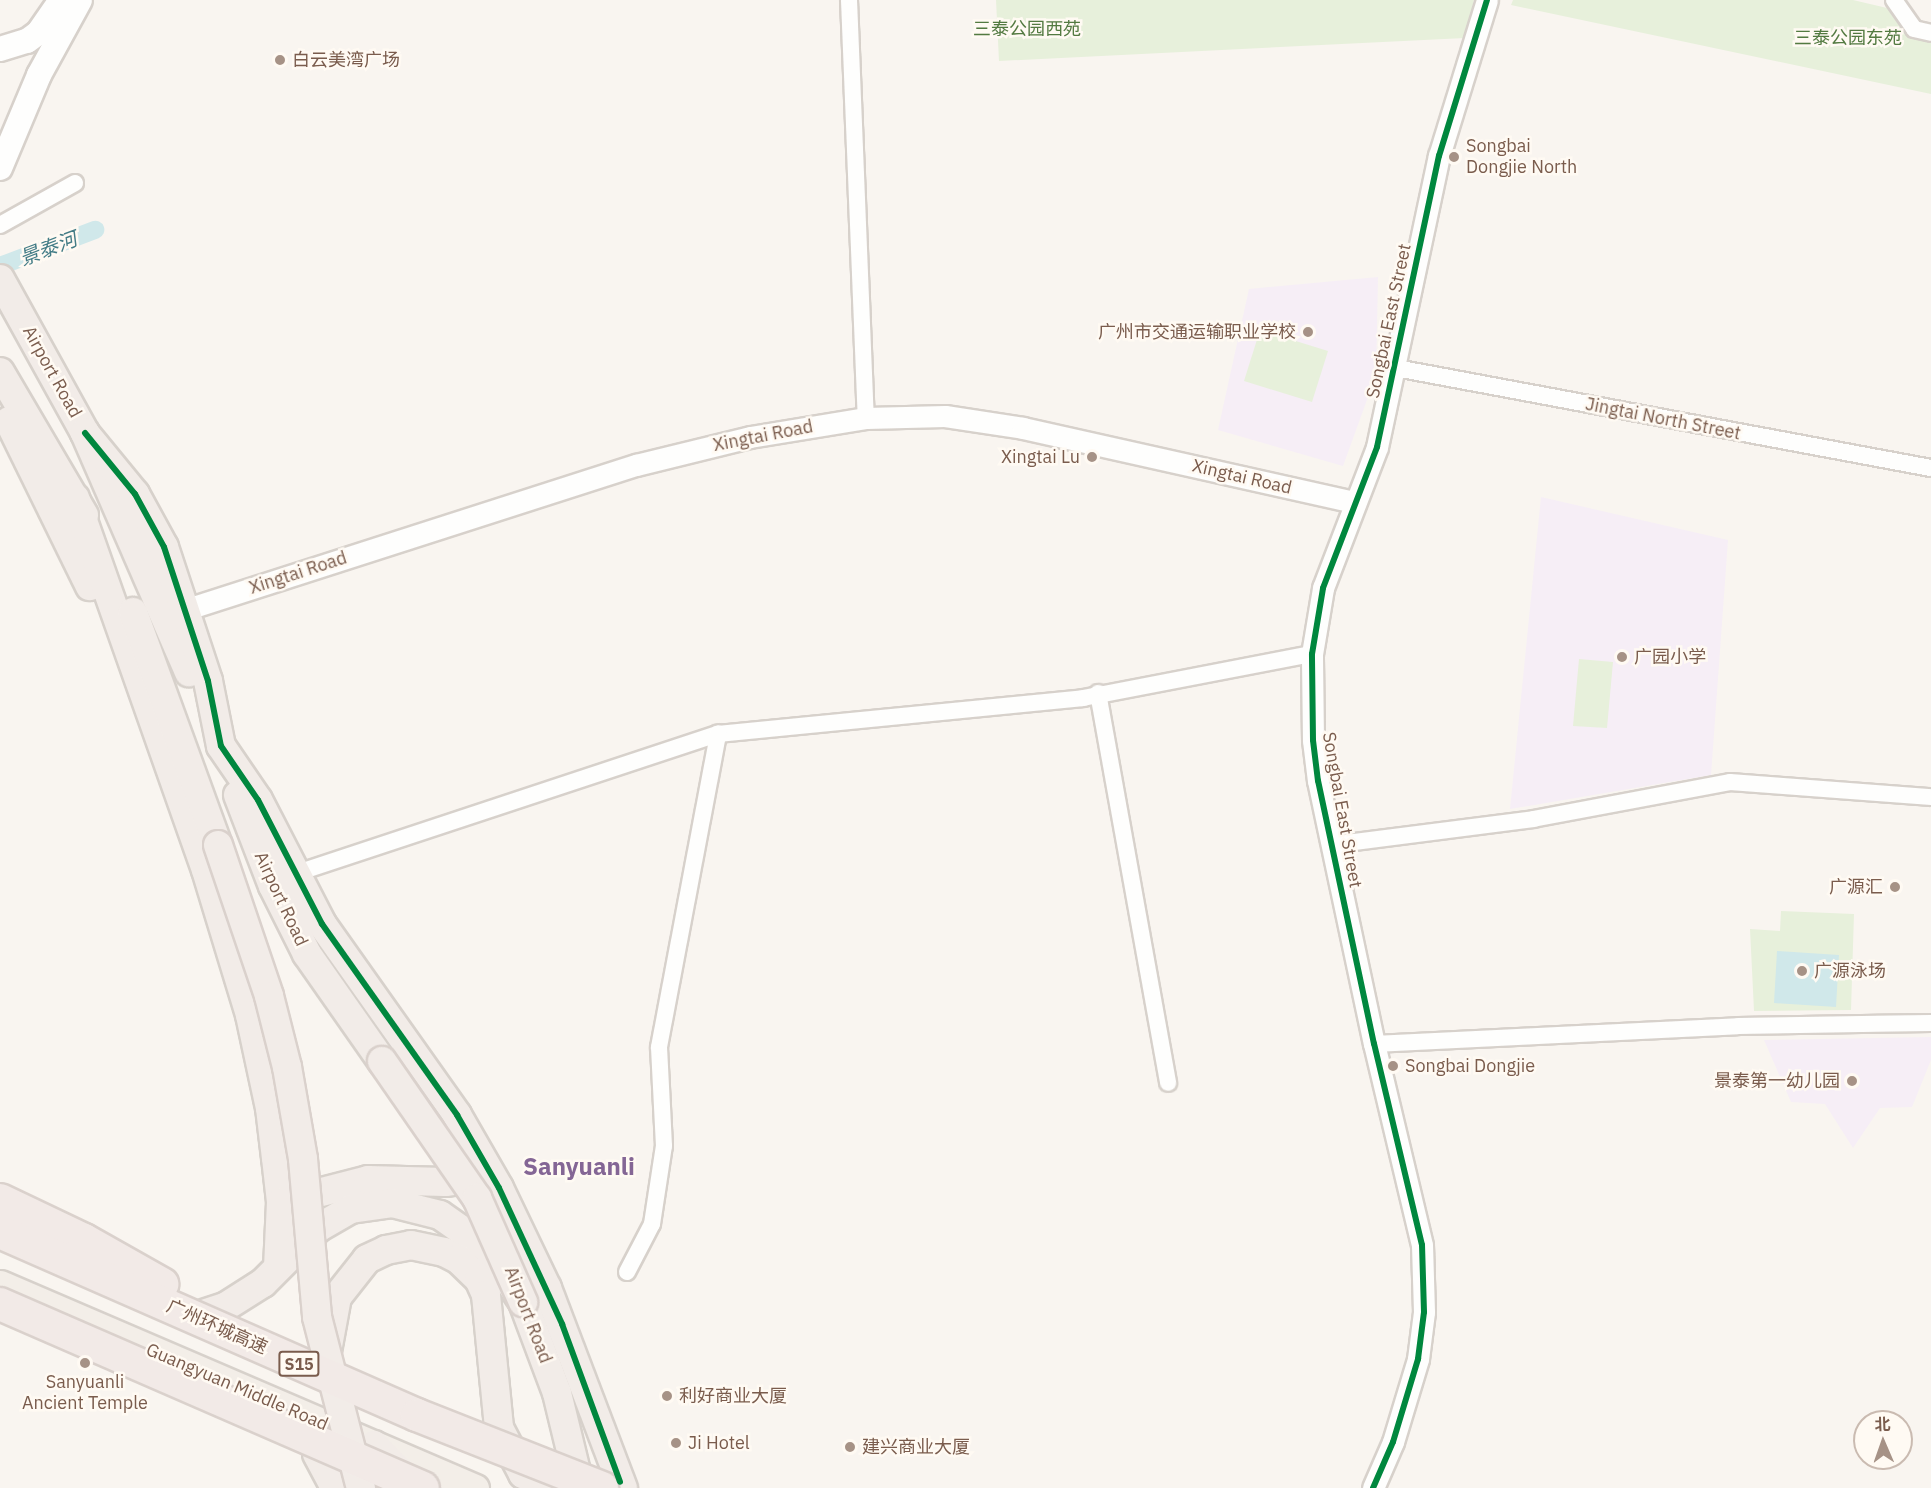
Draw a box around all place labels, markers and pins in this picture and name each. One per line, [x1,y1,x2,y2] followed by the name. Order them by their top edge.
[292,49,400,71] place label: 白云美湾广场
[273,53,287,67] marker: 白云美湾广场
[1466,136,1577,178] place label: Songbai Dongjie North
[1447,150,1461,164] marker: Songbai Dongjie North
[1098,321,1296,343] place label: 广州市交通运输职业学校
[1301,325,1315,339] marker: 广州市交通运输职业学校
[1001,446,1080,468] place label: Xingtai Lu
[1085,450,1099,464] marker: Xingtai Lu
[1634,646,1706,668] place label: 广园小学
[1615,650,1629,664] marker: 广园小学
[1829,876,1883,898] place label: 广源汇
[1888,880,1902,894] marker: 广源汇
[1814,960,1886,982] place label: 广源泳场
[1795,964,1809,978] marker: 广源泳场
[1405,1055,1535,1077] place label: Songbai Dongjie
[1386,1059,1400,1073] marker: Songbai Dongjie
[1714,1070,1840,1092] place label: 景泰第一幼儿园
[1845,1074,1859,1088] marker: 景泰第一幼儿园
[78,1356,92,1370] marker: Sanyuanli Ancient Temple
[22,1372,148,1414] place label: Sanyuanli Ancient Temple
[679,1385,787,1407] place label: 利好商业大厦
[660,1389,674,1403] marker: 利好商业大厦
[688,1432,750,1454] place label: Ji Hotel
[669,1436,683,1450] marker: Ji Hotel
[862,1436,970,1458] place label: 建兴商业大厦
[843,1440,857,1454] marker: 建兴商业大厦

